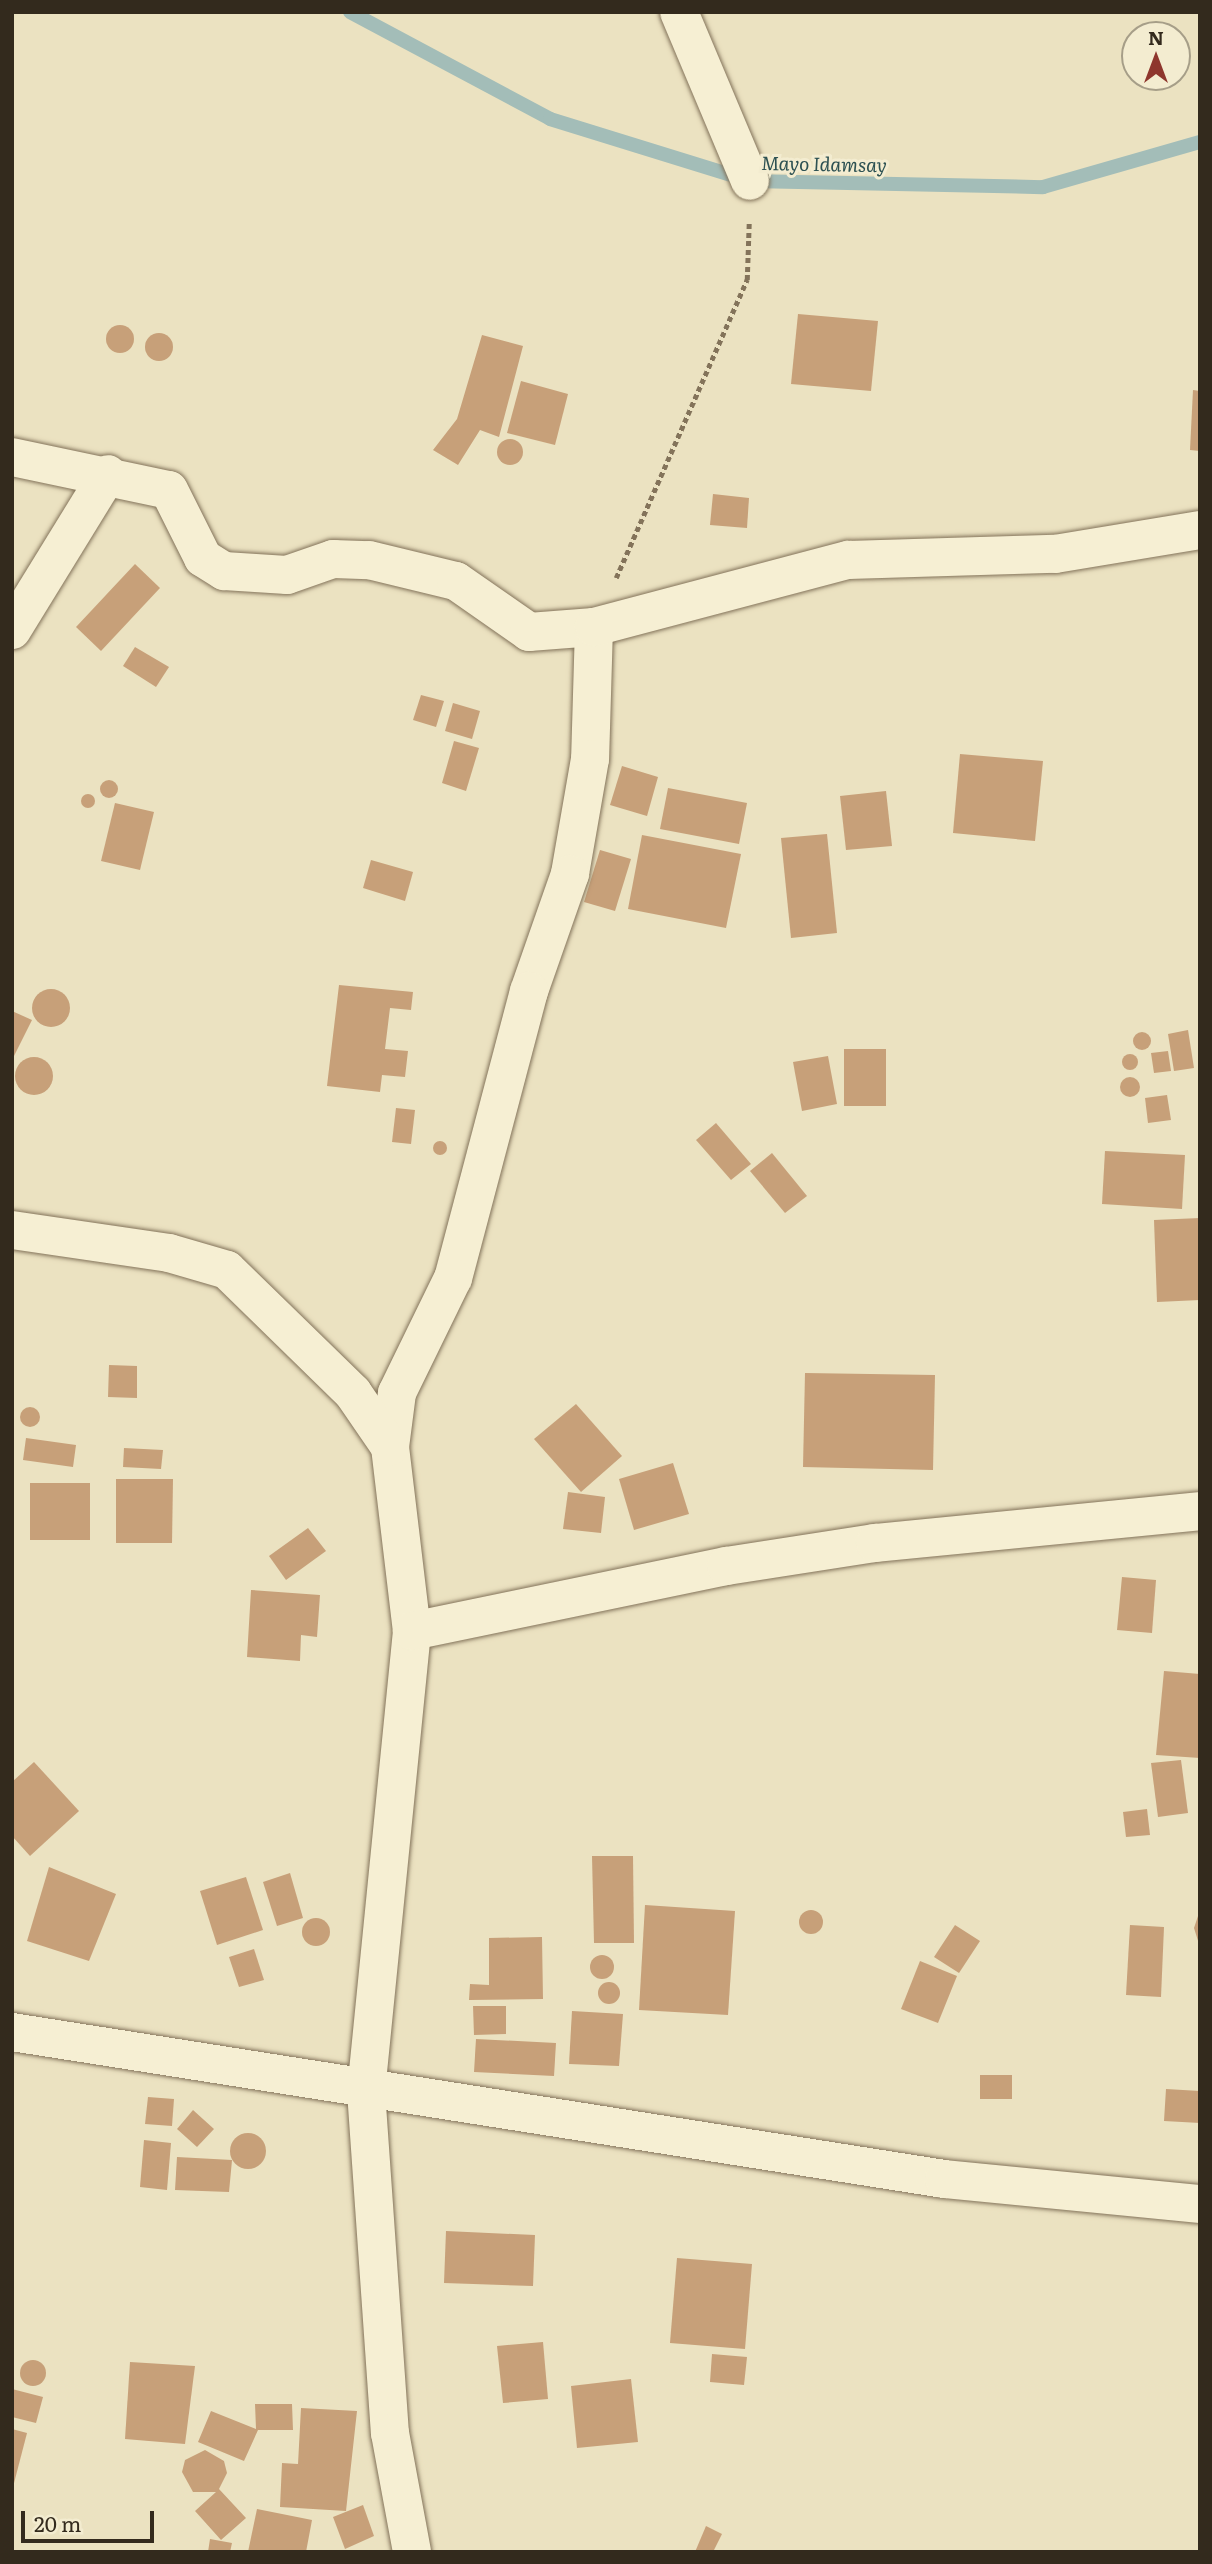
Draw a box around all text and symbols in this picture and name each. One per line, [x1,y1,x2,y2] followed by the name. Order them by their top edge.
[1121,21,1191,91] north arrow
[1148,23,1164,51] text: N
[761,152,887,176] water label: Mayo Idamsay
[24,2498,158,2542] scale bar
[34,2507,81,2538] text: 20 m

